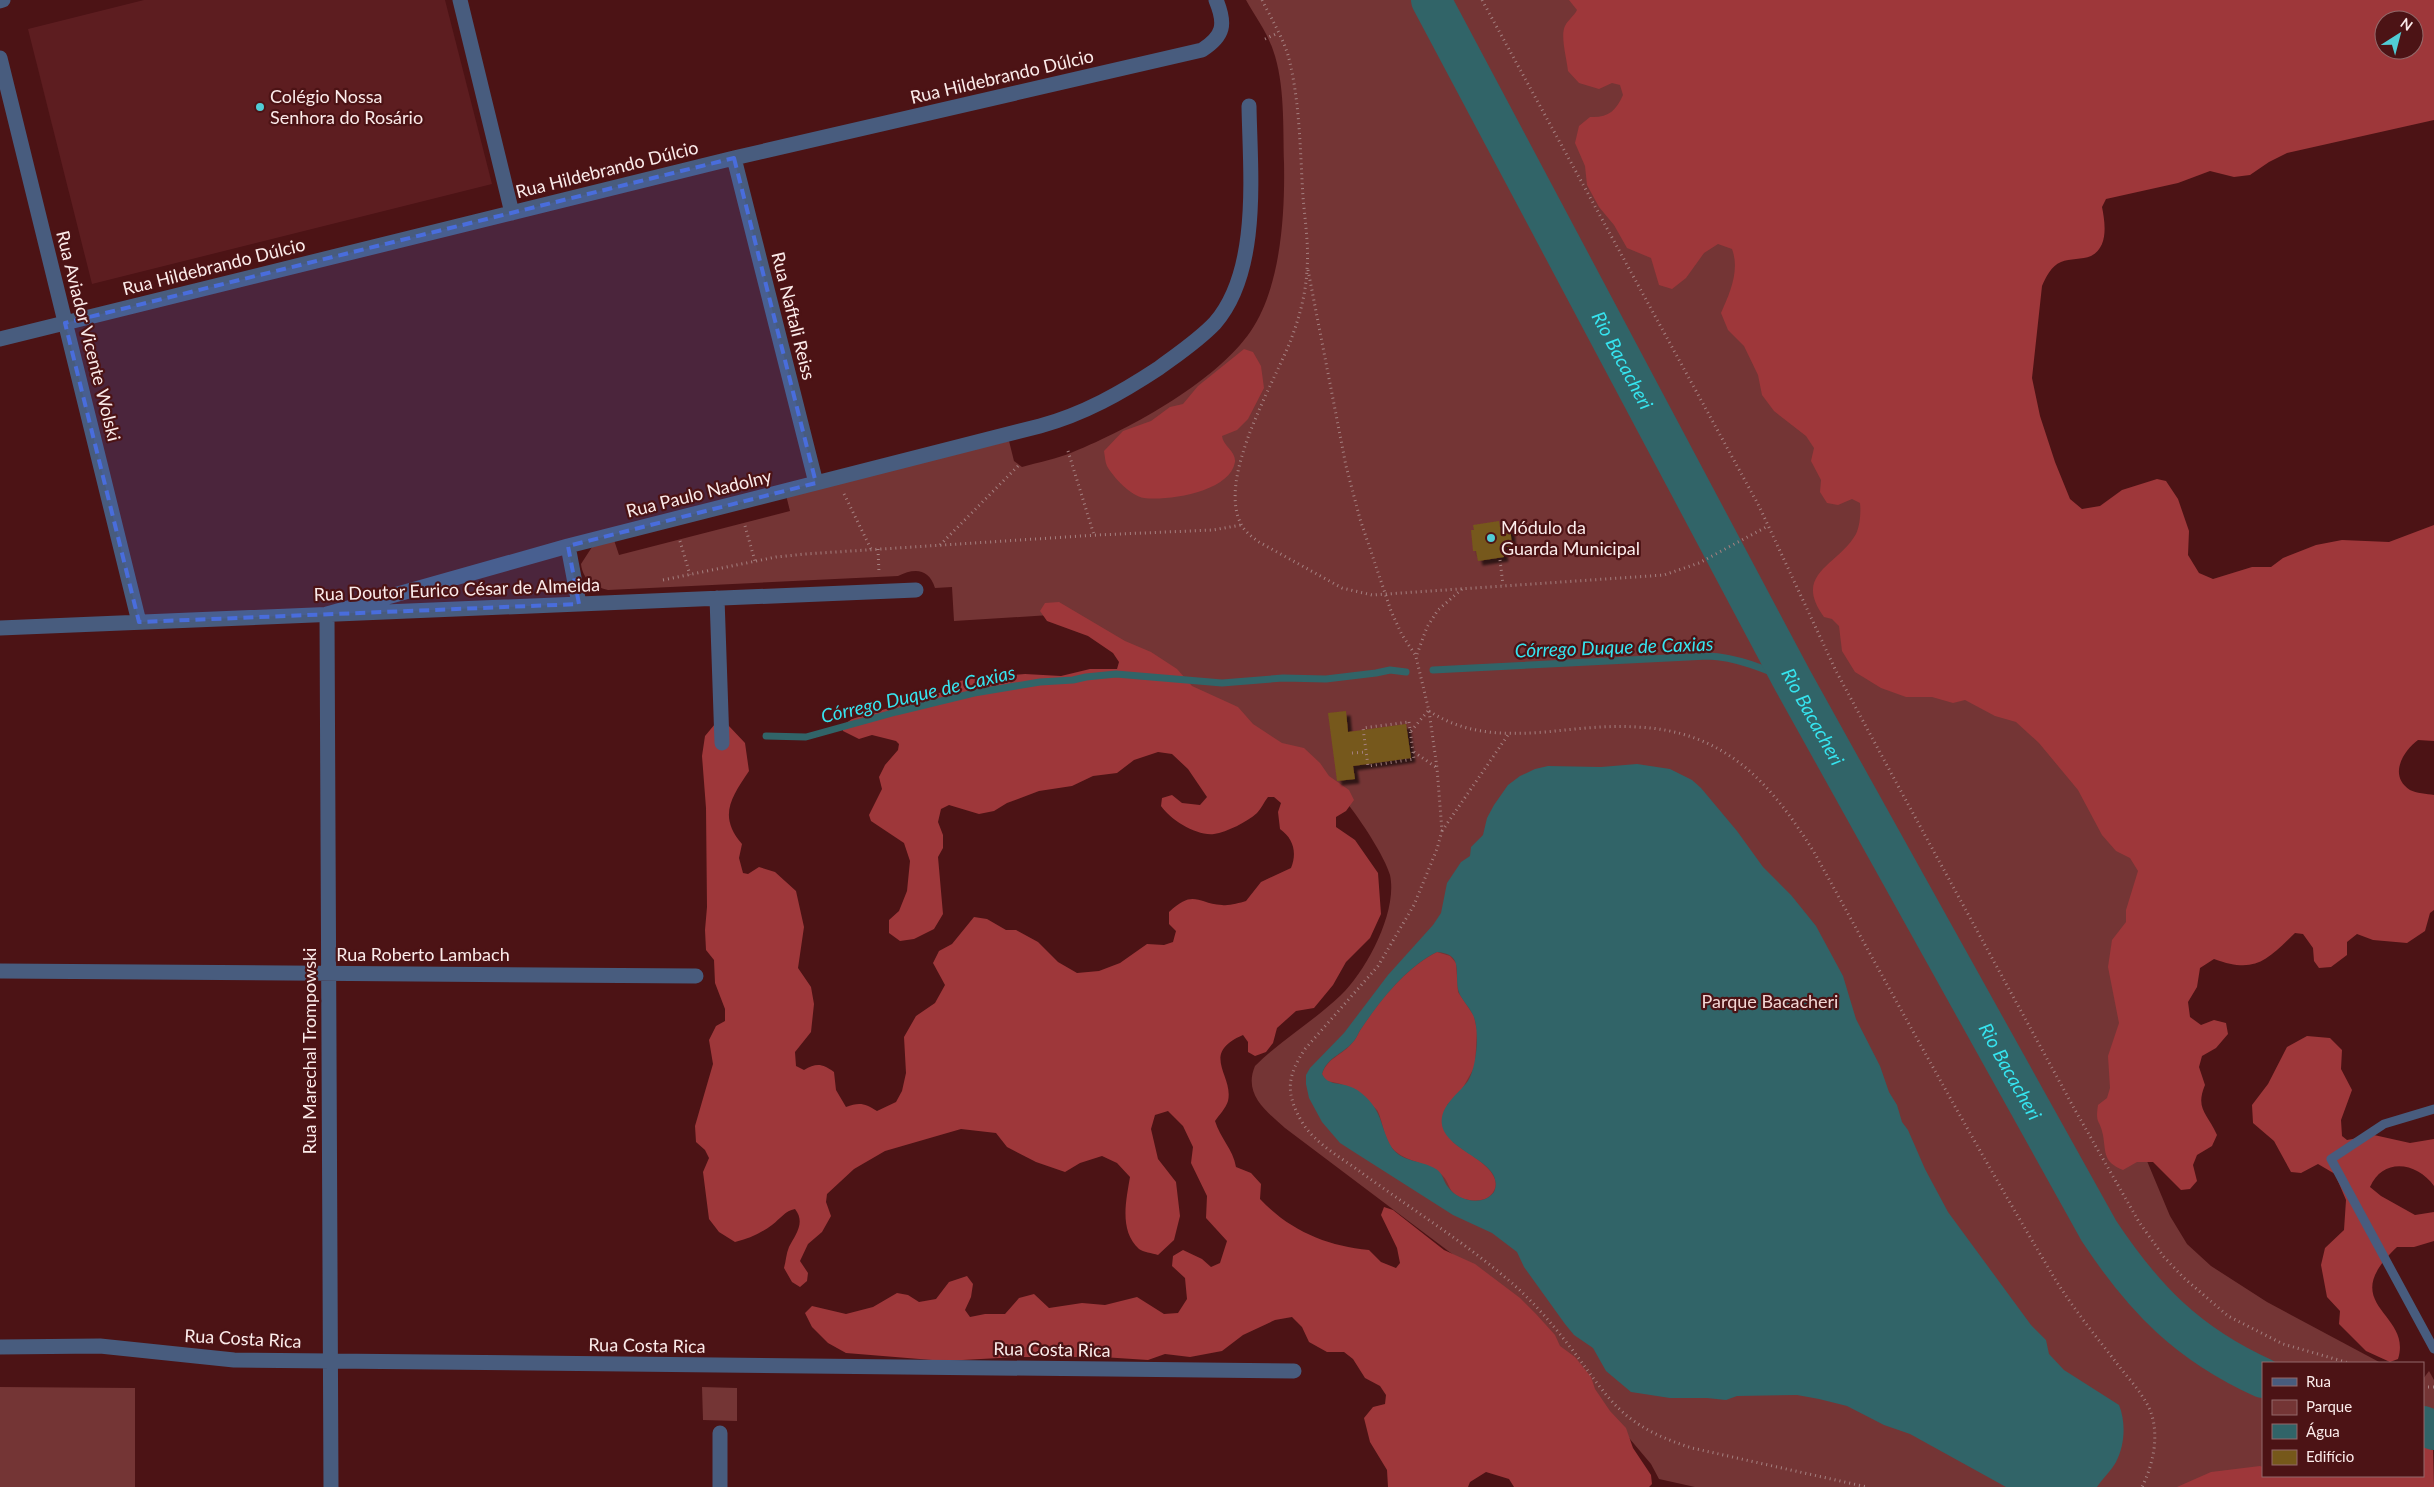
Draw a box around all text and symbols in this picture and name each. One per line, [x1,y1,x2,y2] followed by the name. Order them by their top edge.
[2374,10,2424,60] north arrow
[2398,14,2416,34] text: N
[908,44,1096,108] street label: Rua Hildebrando Dúlcio
[270,85,423,128] place label: Colégio Nossa Senhora do Rosário
[254,101,266,113] marker: Colégio Nossa Senhora do Rosário
[513,136,700,202] street label: Rua Hildebrando Dúlcio
[52,228,126,443] street label: Rua Aviador Vicente Wolski
[120,233,307,299] street label: Rua Hildebrando Dúlcio
[767,249,821,382] street label: Rua Naftali Reiss
[1588,307,1659,413] water label: Rio Bacacheri
[624,464,774,522] street label: Rua Paulo Nadolny
[1501,516,1640,559] place label: Módulo da Guarda Municipal
[1485,532,1497,544] marker: Módulo da Guarda Municipal
[313,573,600,605] street label: Rua Doutor Eurico César de Almeida
[1514,632,1714,661] water label: Córrego Duque de Caxias
[818,660,1018,727] water label: Córrego Duque de Caxias
[1777,664,1850,770] water label: Rio Bacacheri
[336,943,510,965] street label: Rua Roberto Lambach
[298,948,320,1154] street label: Rua Marechal Trompowski
[1702,990,1838,1012] park label: Parque Bacacheri
[1974,1019,2047,1124] water label: Rio Bacacheri
[184,1324,302,1352] street label: Rua Costa Rica
[588,1333,706,1357] street label: Rua Costa Rica
[993,1337,1111,1361] street label: Rua Costa Rica
[2262,1362,2424,1477] legend
[2306,1372,2331,1390] text: Rua
[2306,1397,2352,1415] text: Parque
[2306,1422,2340,1440] text: Água
[2306,1447,2354,1465] text: Edifício

